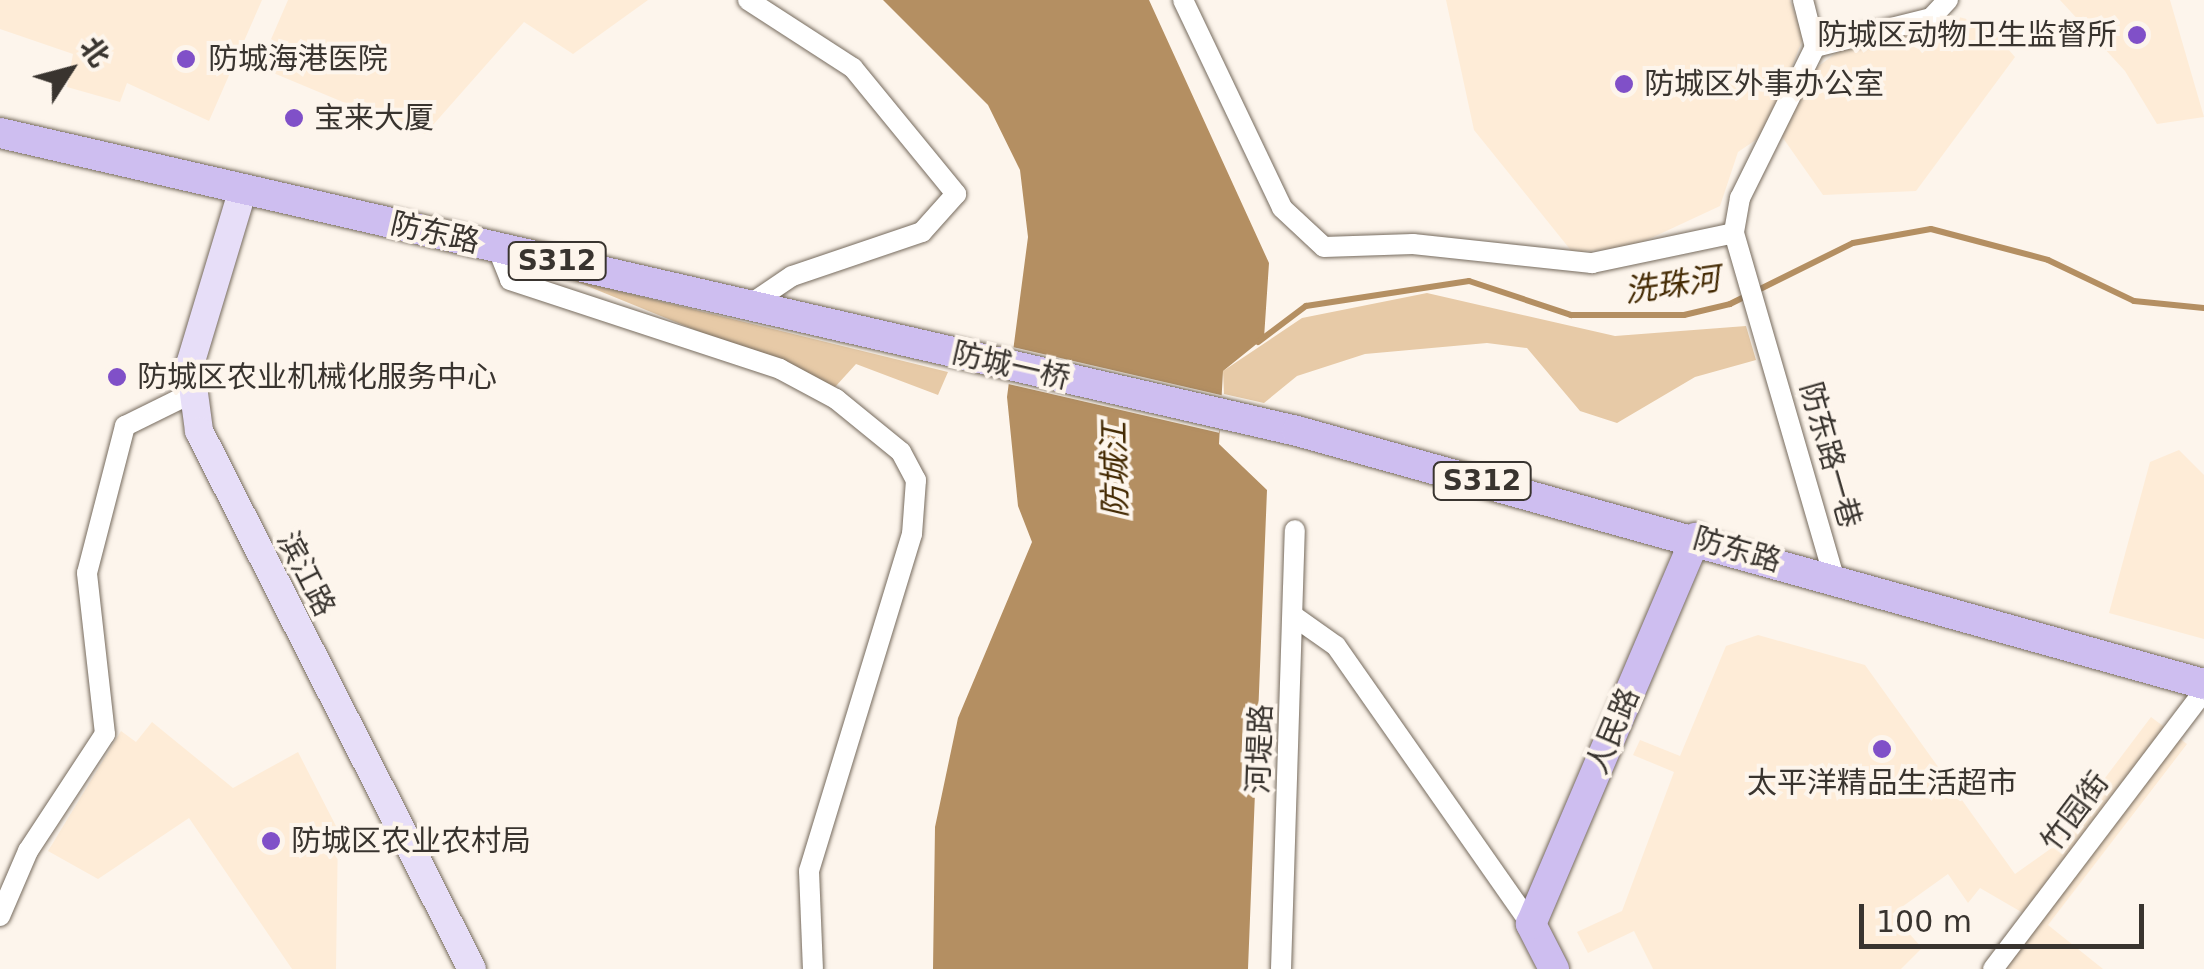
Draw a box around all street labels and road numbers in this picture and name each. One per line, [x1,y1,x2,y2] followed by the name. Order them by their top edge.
[387,205,483,261] street label: 防东路
[507,238,607,284] road number: S312
[948,335,1074,397] street label: 防城一桥
[1792,378,1868,532] street label: 防东路一巷
[1432,458,1532,504] road number: S312
[1689,520,1785,580] street label: 防东路
[270,526,342,622] street label: 滨江路
[1579,683,1647,779] street label: 人民路
[1240,703,1280,795] street label: 河堤路
[2034,765,2116,859] street label: 竹园街

